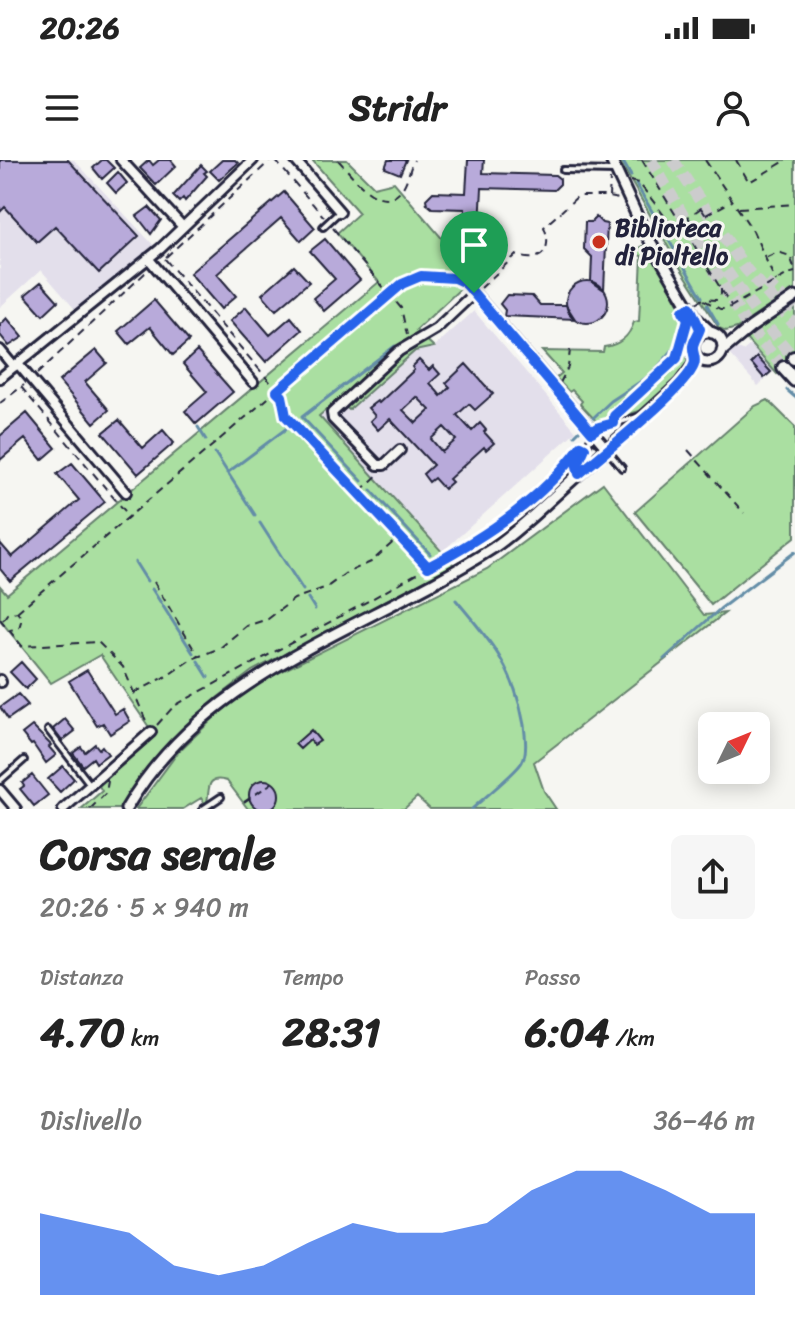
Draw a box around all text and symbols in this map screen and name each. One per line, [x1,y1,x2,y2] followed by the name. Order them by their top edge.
[40,1,120,55] text: 20:26
[349,76,446,140] text: Stridr
[40,86,84,130] icon: menu
[711,86,755,130] icon: person
[615,207,729,277] place label: Biblioteca di Pioltello
[440,211,508,293] pin
[452,223,496,267] icon: arrive
[590,233,608,251] marker: Biblioteca di Pioltello
[698,712,770,784] north arrow
[698,712,770,784] map controls
[40,815,276,893] text: Corsa serale
[671,835,755,919] button: share
[40,884,249,930] text: 20:26 · 5 × 940 m
[40,958,123,997] text: Distanza
[282,958,344,997] text: Tempo
[525,958,580,997] text: Passo
[40,997,125,1068] text: 4.70
[282,997,381,1068] text: 28:31
[525,997,610,1068] text: 6:04
[125,1019,160,1058] text: km
[610,1019,655,1058] text: /km
[40,1097,142,1143] text: Dislivello
[653,1097,755,1143] text: 36–46 m

